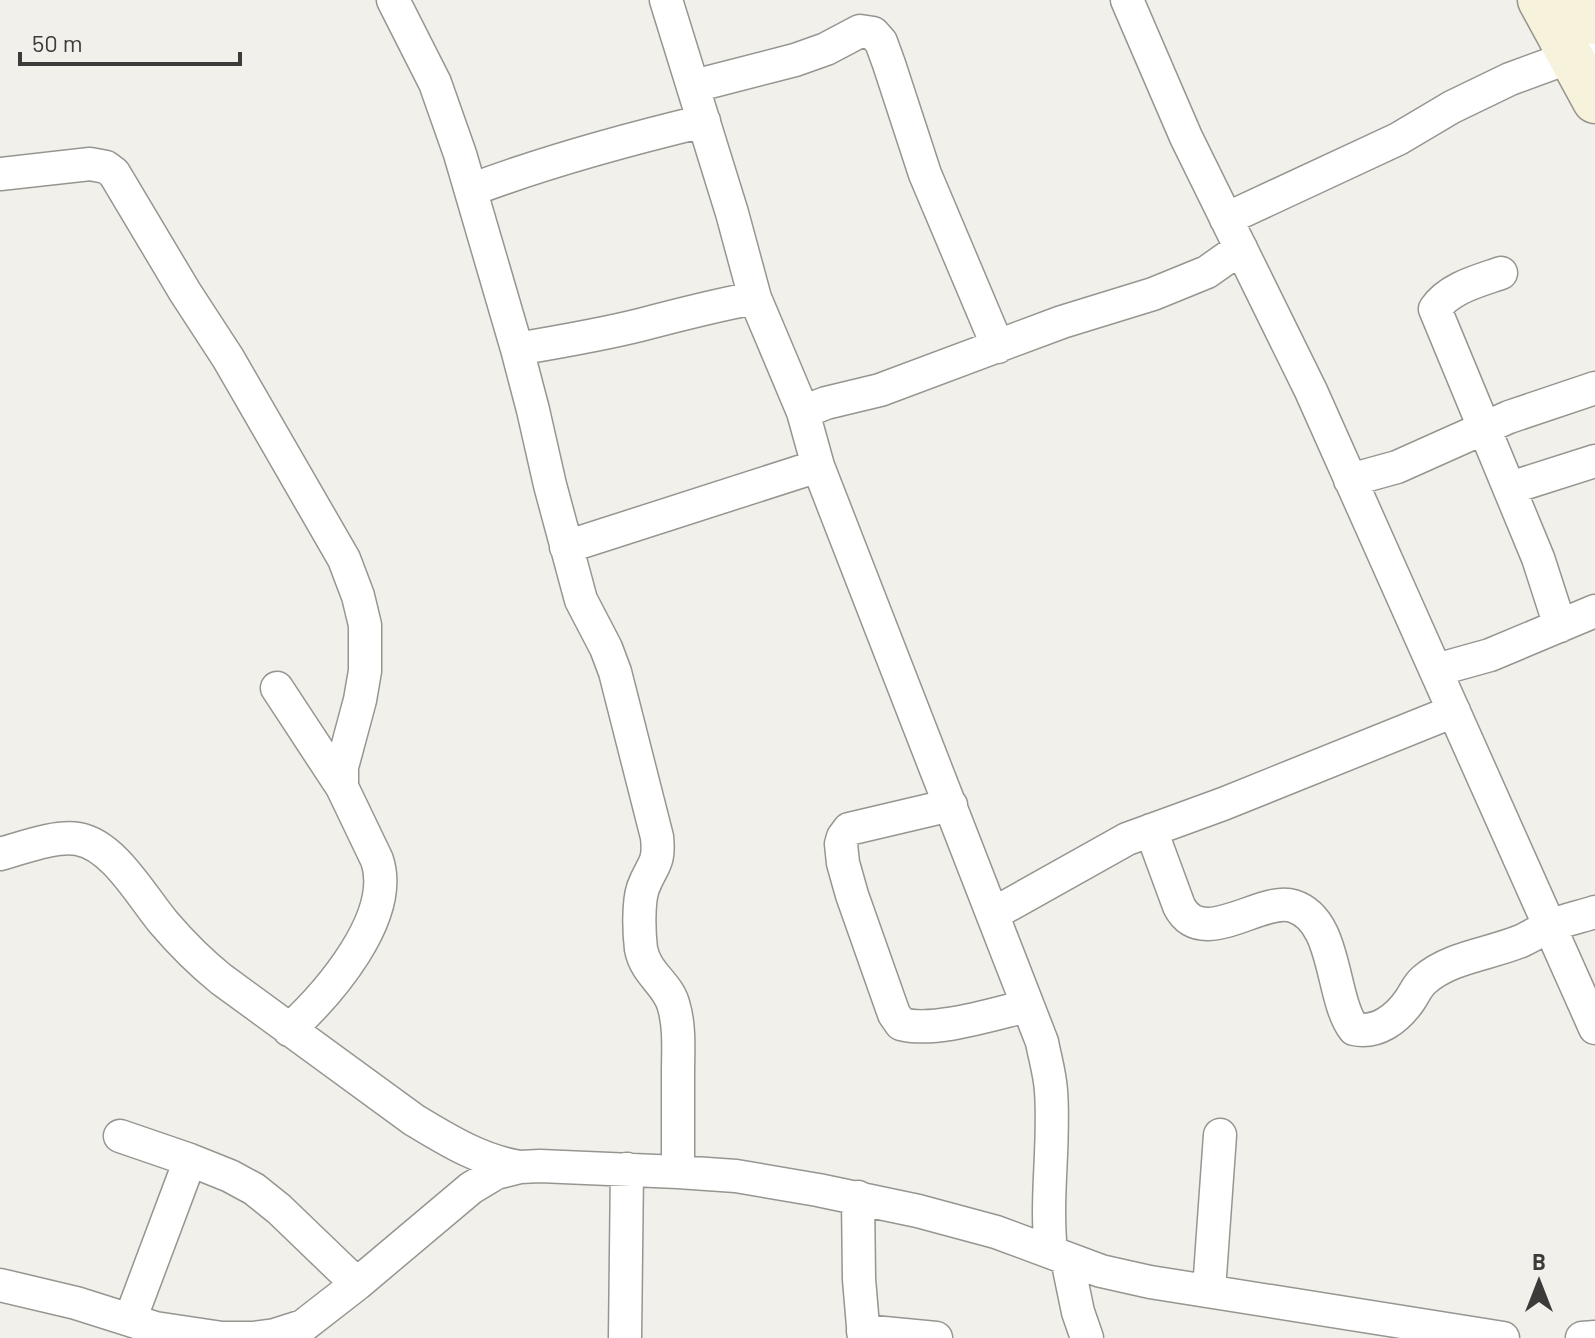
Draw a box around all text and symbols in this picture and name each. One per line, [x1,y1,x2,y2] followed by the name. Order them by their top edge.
[20,16,240,66] scale bar
[32,28,83,57] text: 50 m
[1499,1242,1579,1322] north arrow
[1532,1248,1546,1274] text: B

